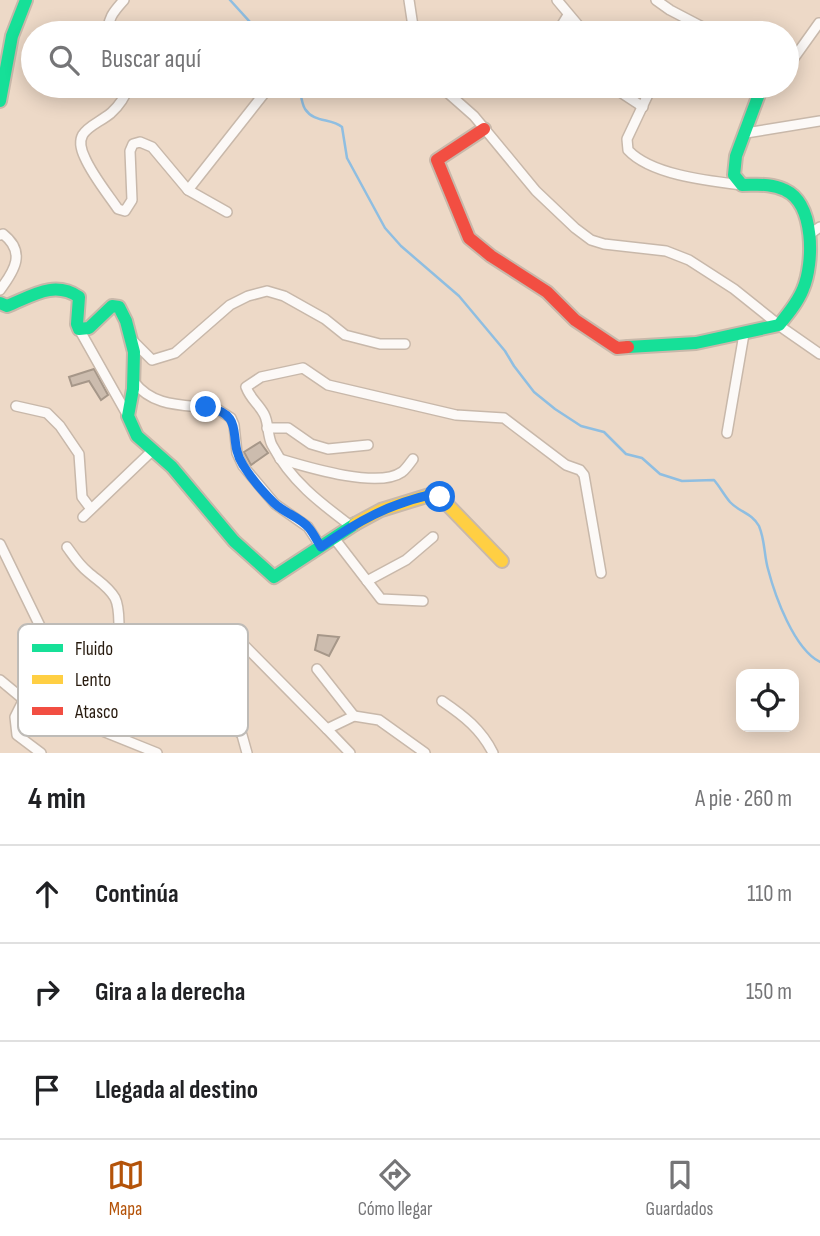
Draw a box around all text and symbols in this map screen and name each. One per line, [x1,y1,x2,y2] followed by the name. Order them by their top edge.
[21,21,799,98] search box
[45,41,83,79] icon: search
[101,44,201,75] text: Buscar aquí
[190,391,221,422] route end
[424,481,455,512] route start
[18,624,248,736] legend
[75,638,113,661] text: Fluido
[75,669,111,692] text: Lento
[736,669,799,732] map controls
[736,669,799,732] button: locate
[74,701,118,724] text: Atasco
[28,781,86,817] text: 4 min
[695,785,792,813] text: A pie · 260 m
[28,875,66,913] icon: ahead
[95,879,179,910] text: Continúa
[747,880,792,908] text: 110 m
[28,973,66,1011] icon: right
[95,977,245,1008] text: Gira a la derecha
[746,978,792,1006] text: 150 m
[28,1071,66,1109] icon: arrive
[95,1075,258,1106] text: Llegada al destino
[107,1156,145,1221] tab: Mapa
[358,1156,433,1221] tab: Cómo llegar
[646,1156,713,1221] tab: Guardados

